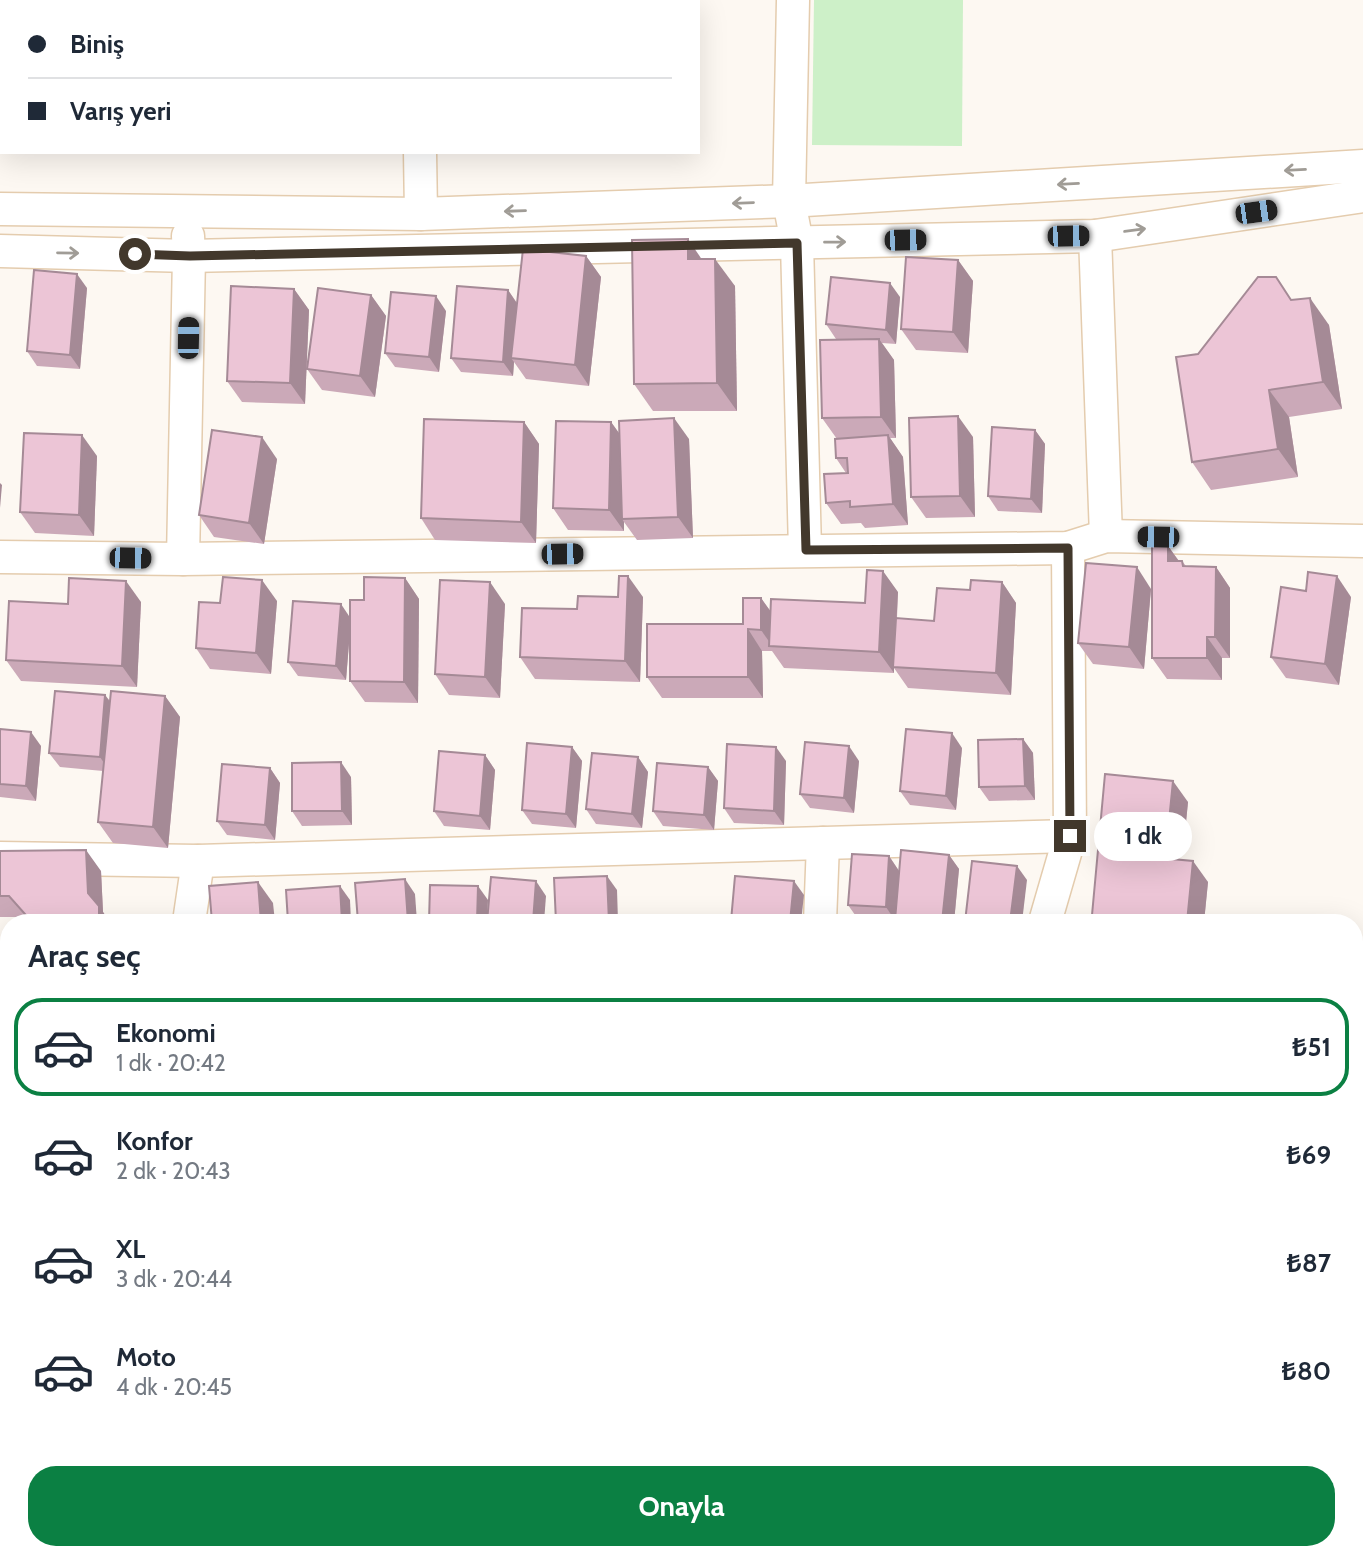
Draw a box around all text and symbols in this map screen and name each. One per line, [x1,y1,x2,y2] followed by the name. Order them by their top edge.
[70,28,124,60] text: Biniş
[70,95,172,127] text: Varış yeri
[1284,164,1307,177] one-way arrow
[1057,178,1080,191] one-way arrow
[732,196,755,209] one-way arrow
[1234,199,1279,225] car
[504,204,527,217] one-way arrow
[1123,223,1146,236] one-way arrow
[1047,225,1090,247] car
[884,229,927,251] car
[823,235,846,249] one-way arrow
[119,238,151,270] route start
[56,246,79,259] one-way arrow
[178,317,199,359] car
[1137,526,1180,548] car
[541,543,584,565] car
[109,547,152,569] car
[1094,812,1192,860] callout: 1 dk
[1054,820,1086,852] route end
[1124,822,1162,850] text: 1 dk
[28,936,141,975] text: Araç seç
[32,1016,95,1079] icon: car
[116,1017,216,1049] text: Ekonomi
[1292,1031,1331,1063] text: ₺51
[116,1049,226,1077] text: 1 dk · 20:42
[32,1124,95,1187] icon: car
[116,1125,193,1157] text: Konfor
[1286,1139,1331,1171] text: ₺69
[116,1157,231,1185] text: 2 dk · 20:43
[32,1232,95,1295] icon: car
[116,1233,145,1265] text: XL
[1287,1247,1331,1279] text: ₺87
[116,1265,232,1293] text: 3 dk · 20:44
[32,1340,95,1403] icon: car
[116,1341,176,1373] text: Moto
[1281,1355,1331,1387] text: ₺80
[116,1373,232,1401] text: 4 dk · 20:45
[28,1466,1335,1546] button: Onayla

